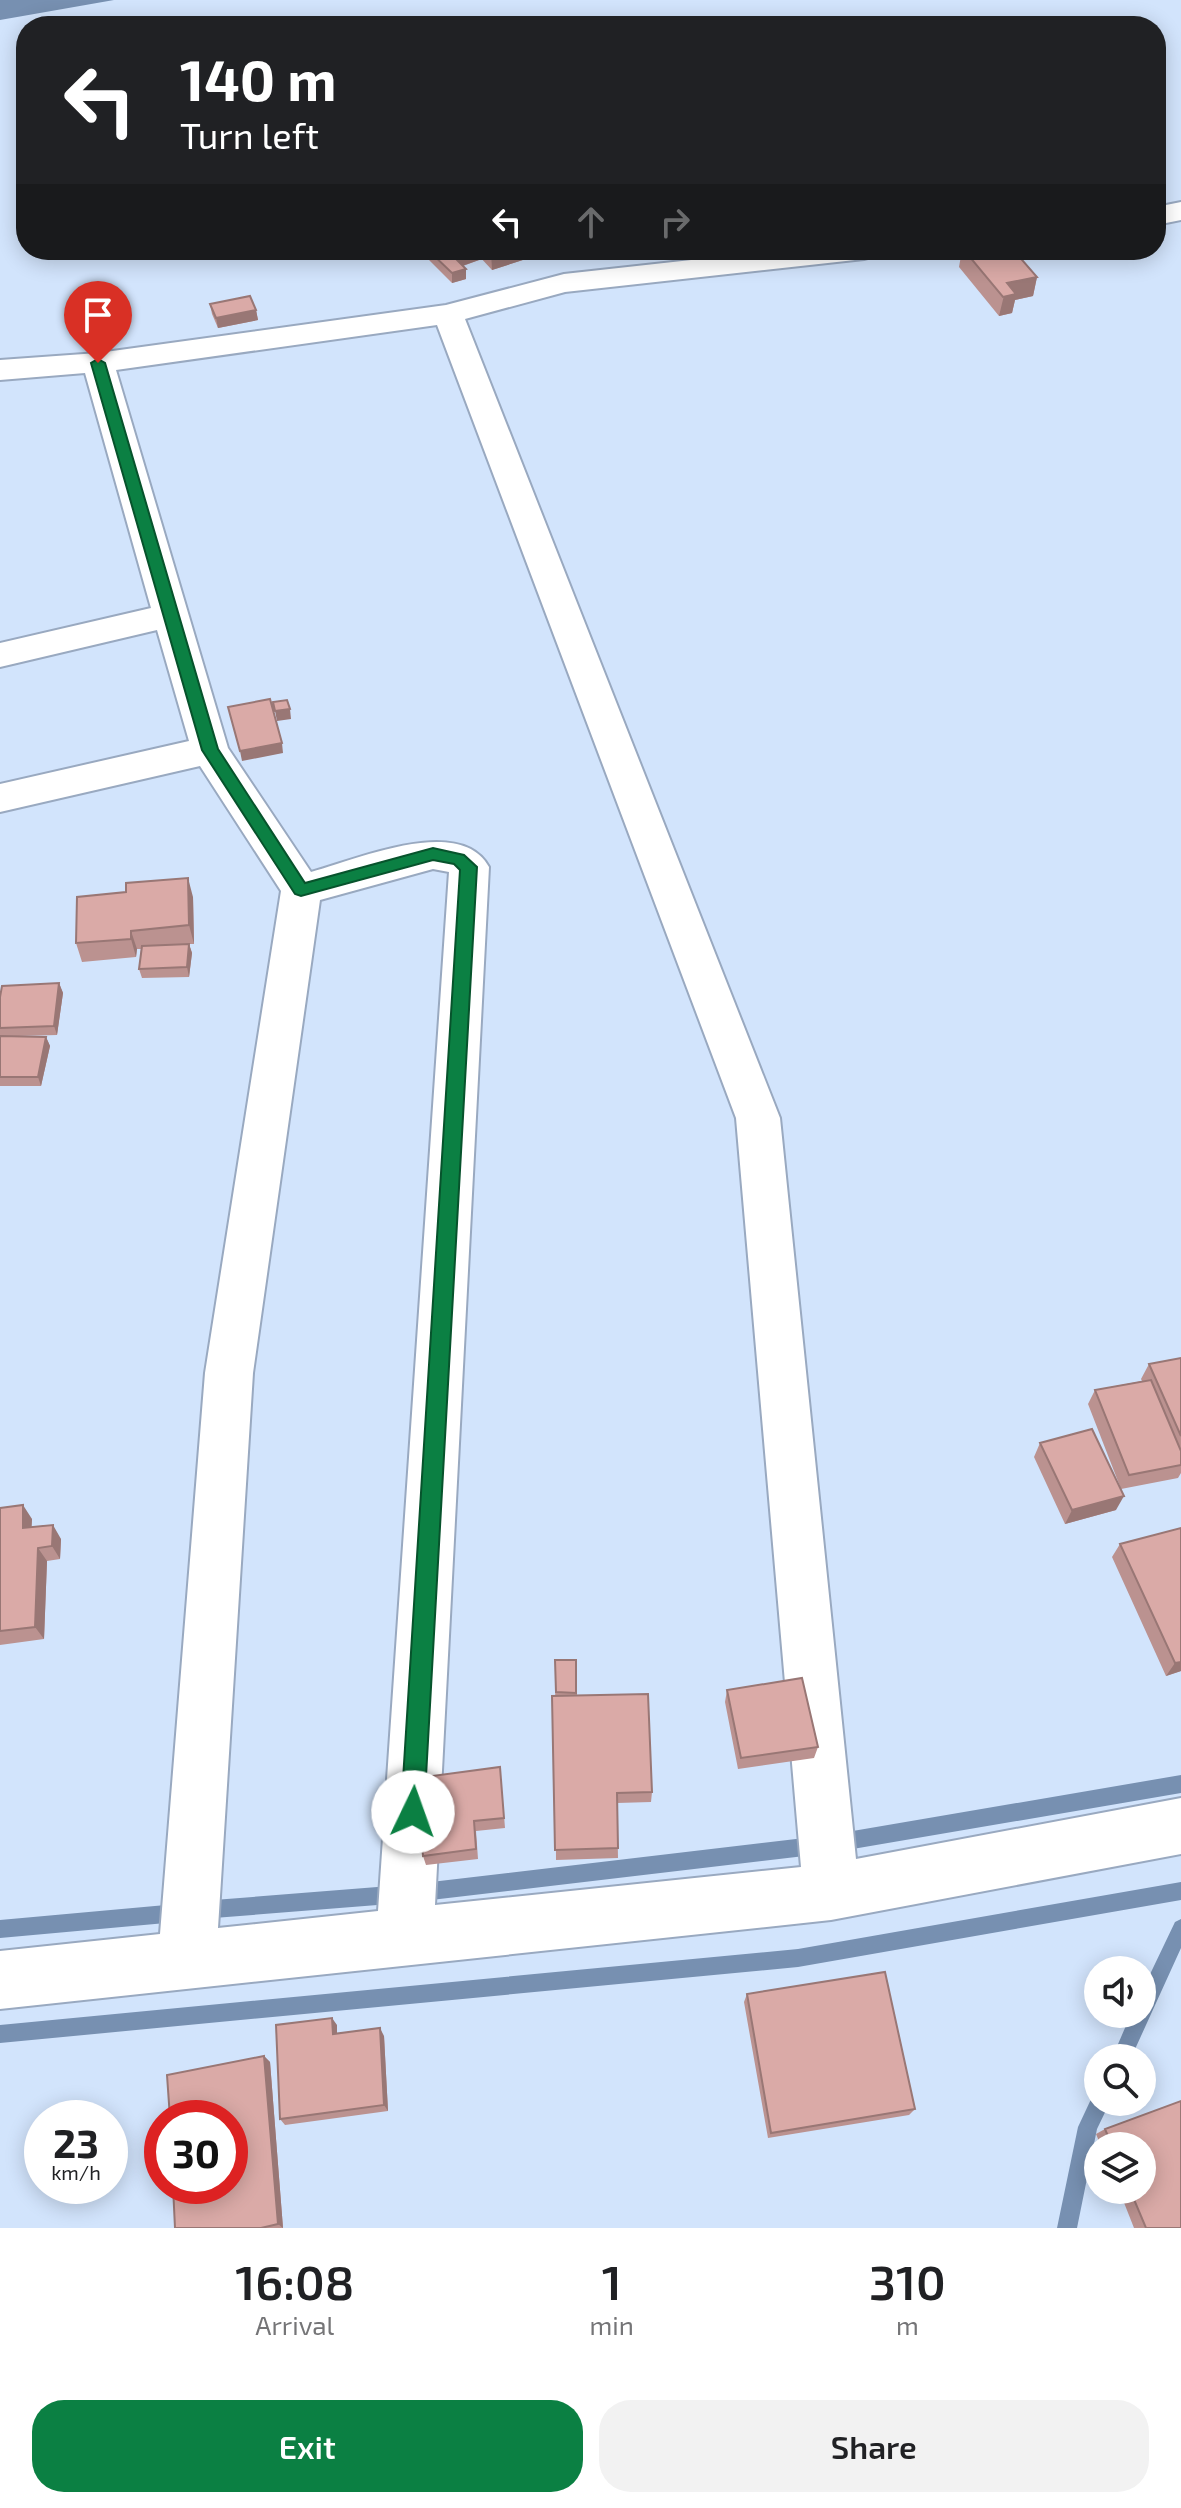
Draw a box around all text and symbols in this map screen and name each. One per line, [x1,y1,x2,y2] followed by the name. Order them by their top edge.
[180,45,337,112] text: 140 m
[48,48,152,152] icon: left
[180,113,319,156] text: Turn left
[485,200,529,244] icon: left
[569,200,613,244] icon: ahead
[653,200,697,244] icon: right
[64,281,132,363] pin
[76,293,120,337] icon: arrive
[371,1770,455,1854] position arrow
[1084,1956,1156,2204] map controls
[1084,1956,1156,2028] button: sound
[1084,2044,1156,2116] button: search
[144,2100,248,2204] speed limit sign: 30
[53,2118,99,2166] text: 23
[1084,2132,1156,2204] button: layers
[51,2160,101,2184] text: km/h
[235,2252,354,2310] text: 16:08
[602,2252,622,2310] text: 1
[869,2252,946,2310] text: 310
[255,2309,334,2340] text: Arrival
[590,2309,634,2340] text: min
[896,2309,919,2340] text: m
[32,2400,583,2492] button: Exit
[599,2400,1149,2492] button: Share

